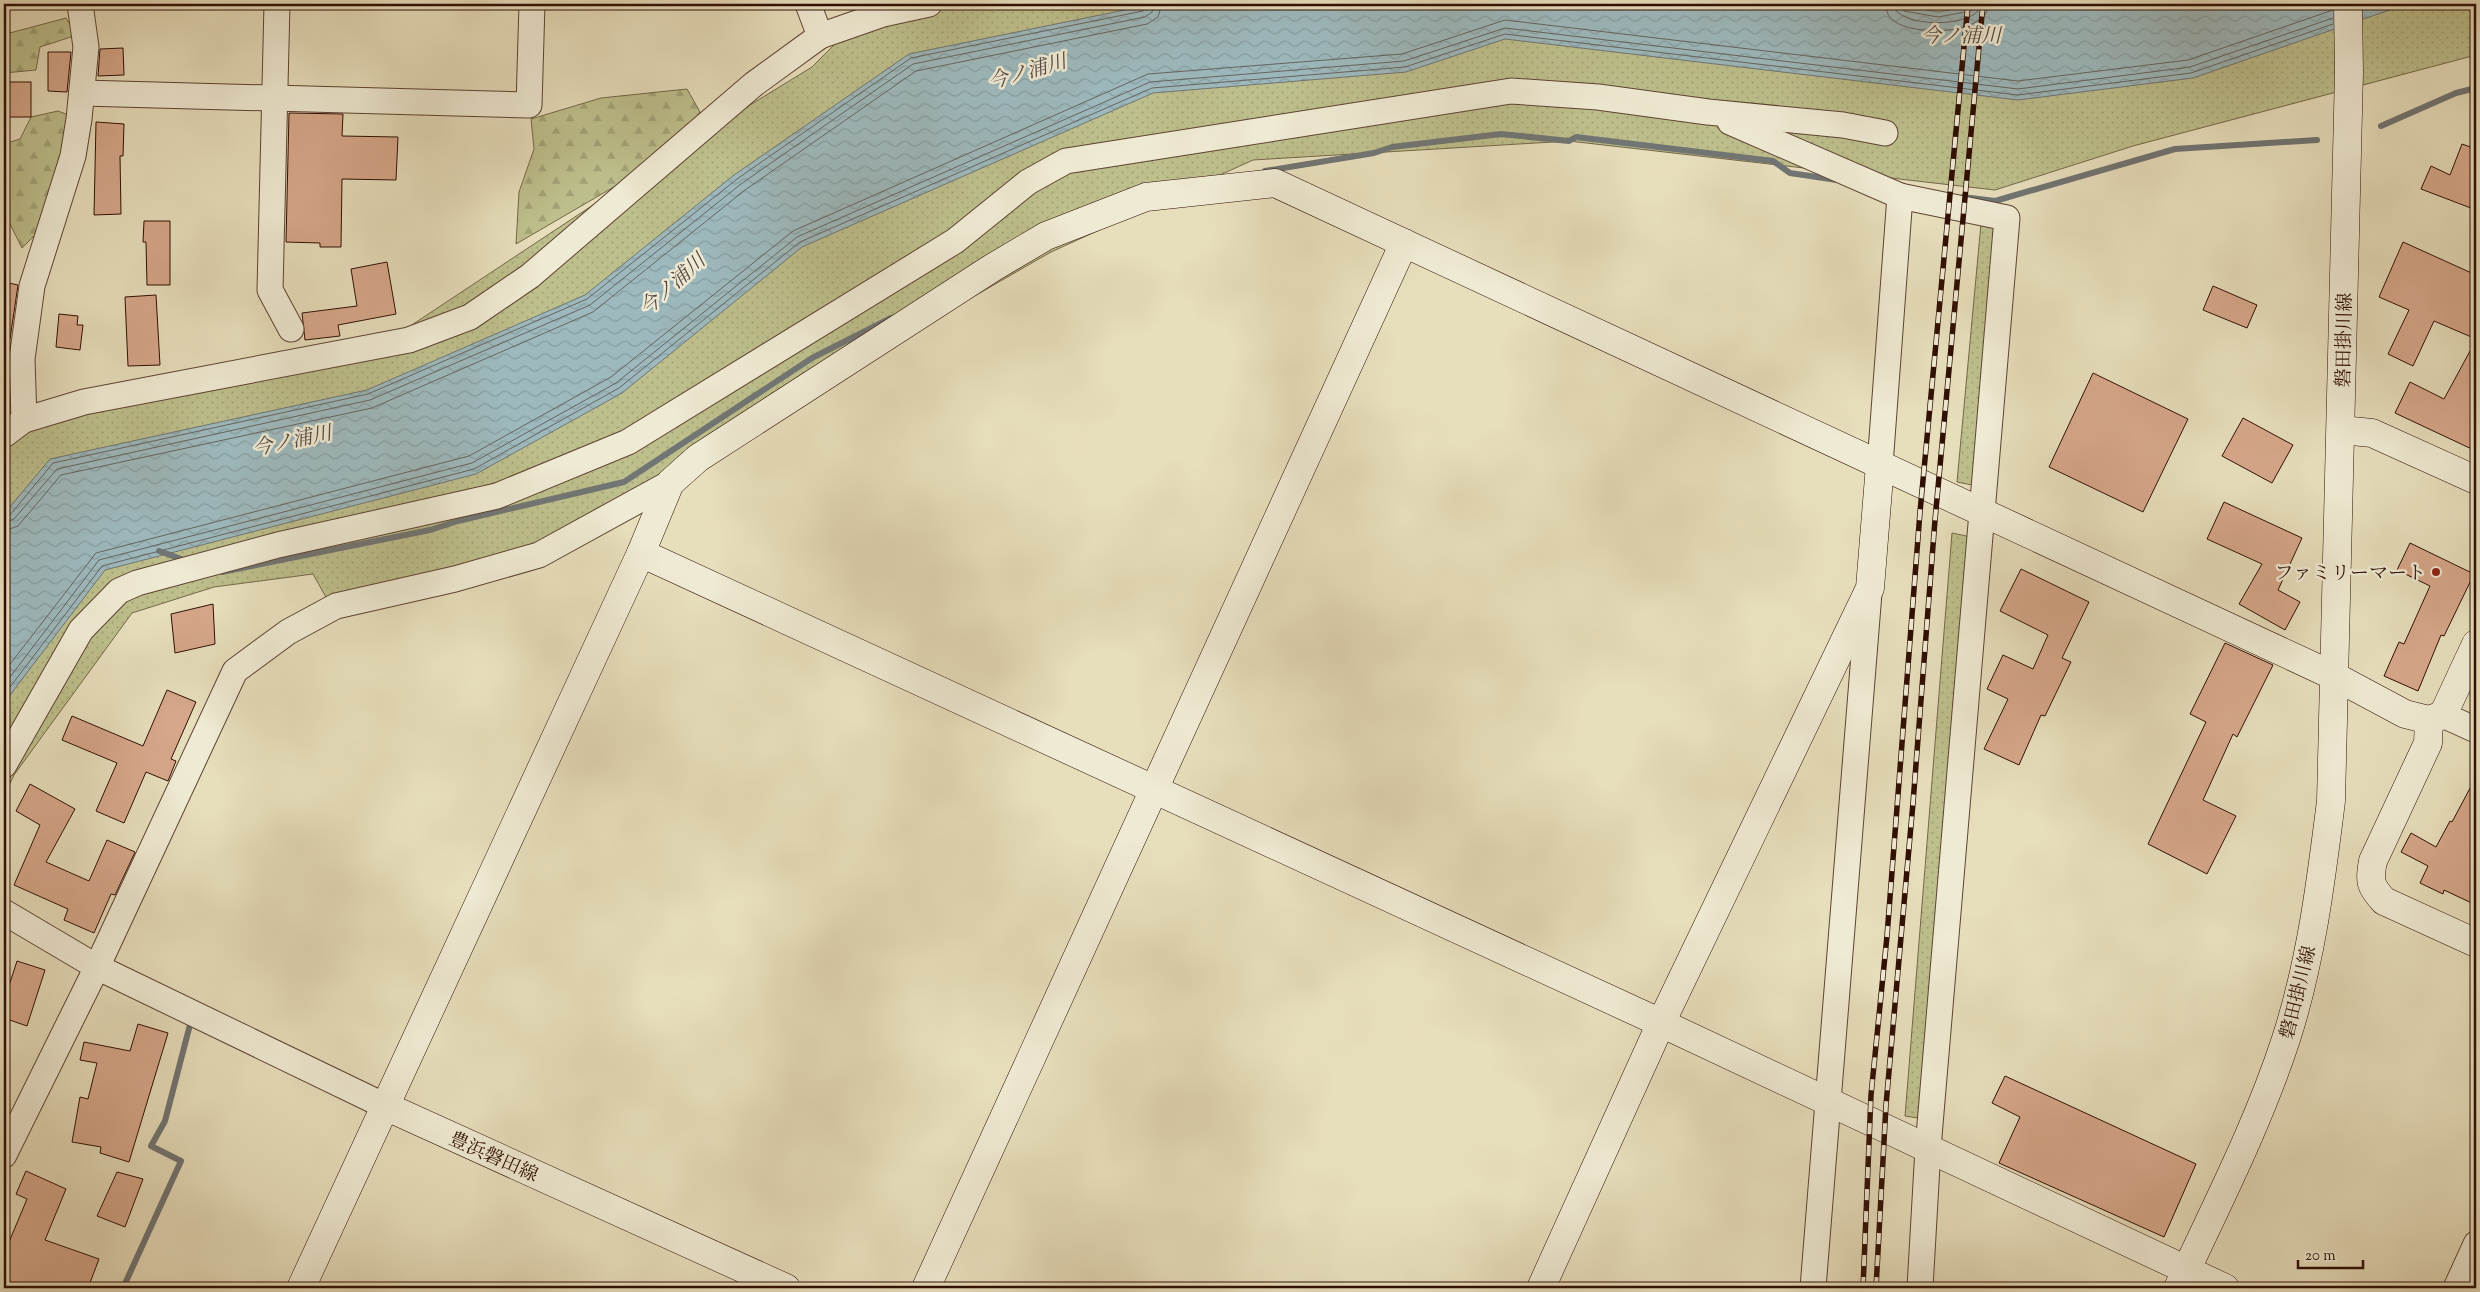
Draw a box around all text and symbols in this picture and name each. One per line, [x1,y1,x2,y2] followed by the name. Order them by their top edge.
[1921,23,2003,52] water label: 今ノ浦川
[985,48,1072,98] water label: 今ノ浦川
[634,247,715,323] water label: 今ノ浦川
[2331,292,2360,388] street label: 磐田掛川線
[250,420,337,465] water label: 今ノ浦川
[2274,561,2426,588] place label: ファミリーマート
[2430,566,2442,578] marker: ファミリーマート
[2275,943,2324,1042] street label: 磐田掛川線
[444,1127,542,1190] street label: 豊浜磐田線
[2298,1237,2362,1269] scale bar
[2305,1246,2336,1267] text: 20 m

